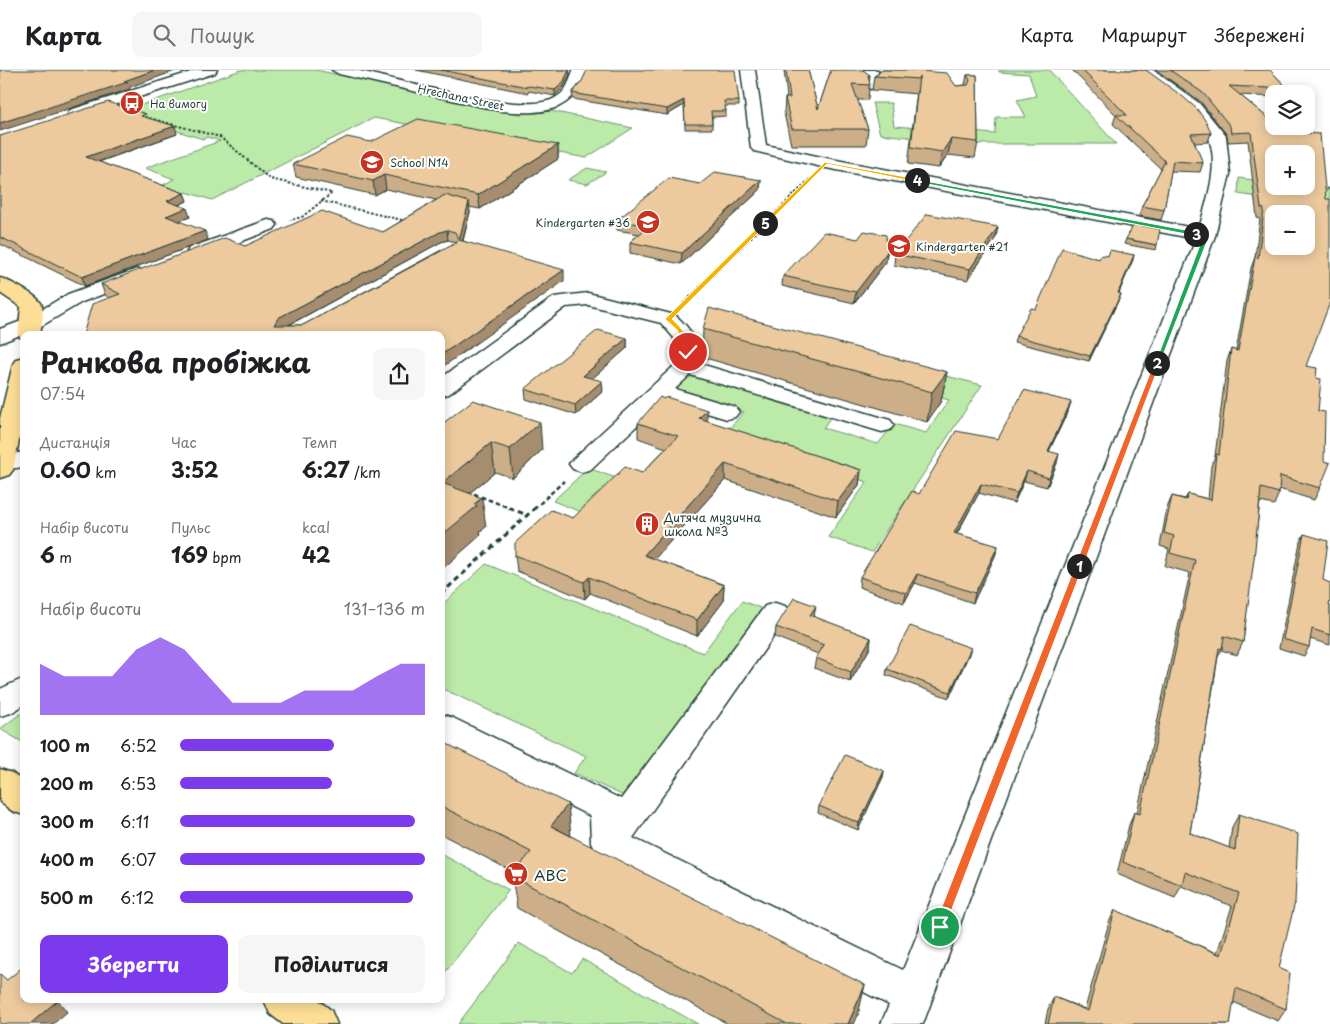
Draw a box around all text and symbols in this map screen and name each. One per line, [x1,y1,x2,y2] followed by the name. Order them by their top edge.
[132,12,482,57] search box
[25,17,102,53] text: Карта
[150,21,178,49] icon: search
[190,21,254,49] text: Пошук
[1020,21,1073,48] text: Карта
[1101,21,1186,48] text: Маршрут
[1214,21,1305,48] text: Збережені
[416,80,506,115] street label: Hrechana Street
[1265,85,1315,255] map controls
[1265,85,1315,135] button: layers
[119,90,145,116] bus stop icon: На вимогу
[150,95,207,112] place label: На вимогу
[1265,145,1315,195] button: +
[359,149,385,175] school or university icon: School N14
[390,154,449,171] place label: School N14
[904,168,930,192] pin: 4
[913,170,922,191] text: 4
[1265,205,1315,255] button: −
[635,209,661,235] school or university icon: Kindergarten #36
[752,210,778,236] pin: 5
[761,213,770,234] text: 5
[536,214,630,231] place label: Kindergarten #36
[1184,222,1208,246] pin: 3
[1192,224,1201,245] text: 3
[886,233,912,259] school or university icon: Kindergarten #21
[916,238,1008,255] place label: Kindergarten #21
[667,331,709,373] pin
[674,338,702,366] icon: check
[40,340,311,383] text: Ранкова пробіжка
[373,348,425,400] button: share
[1144,350,1170,376] pin: 2
[1153,353,1162,374] text: 2
[40,381,86,405] text: 07:54
[40,432,111,453] text: Дистанція
[171,432,197,453] text: Час
[302,432,337,453] text: Темп
[40,453,91,485] text: 0.60
[171,453,218,485] text: 3:52
[302,453,349,485] text: 6:27
[91,462,116,483] text: km
[349,462,381,483] text: /km
[663,508,761,540] place label: Дитяча музична школа №3
[634,511,660,537] building icon: Дитяча музична школа №3
[40,517,129,538] text: Набір висоти
[171,517,211,538] text: Пульс
[302,517,330,538] text: kcal
[40,538,55,570] text: 6
[171,538,208,570] text: 169
[302,538,331,570] text: 42
[55,547,72,568] text: m
[208,547,242,568] text: bpm
[1066,554,1092,578] pin: 1
[1076,556,1083,577] text: 1
[40,596,141,620] text: Набір висоти
[344,596,425,620] text: 131–136 m
[40,733,90,757] text: 100 m
[120,733,157,757] text: 6:52
[40,771,94,795] text: 200 m
[120,771,156,795] text: 6:53
[40,809,94,833] text: 300 m
[120,809,149,833] text: 6:11
[40,847,94,871] text: 400 m
[120,847,156,871] text: 6:07
[503,861,529,887] supermarket icon: ABC
[534,863,567,886] place label: ABC
[40,885,93,909] text: 500 m
[120,885,154,909] text: 6:12
[919,906,961,948] pin
[926,913,954,941] icon: arrive
[40,935,228,993] button: Зберегти
[238,935,425,993] button: Поділитися

